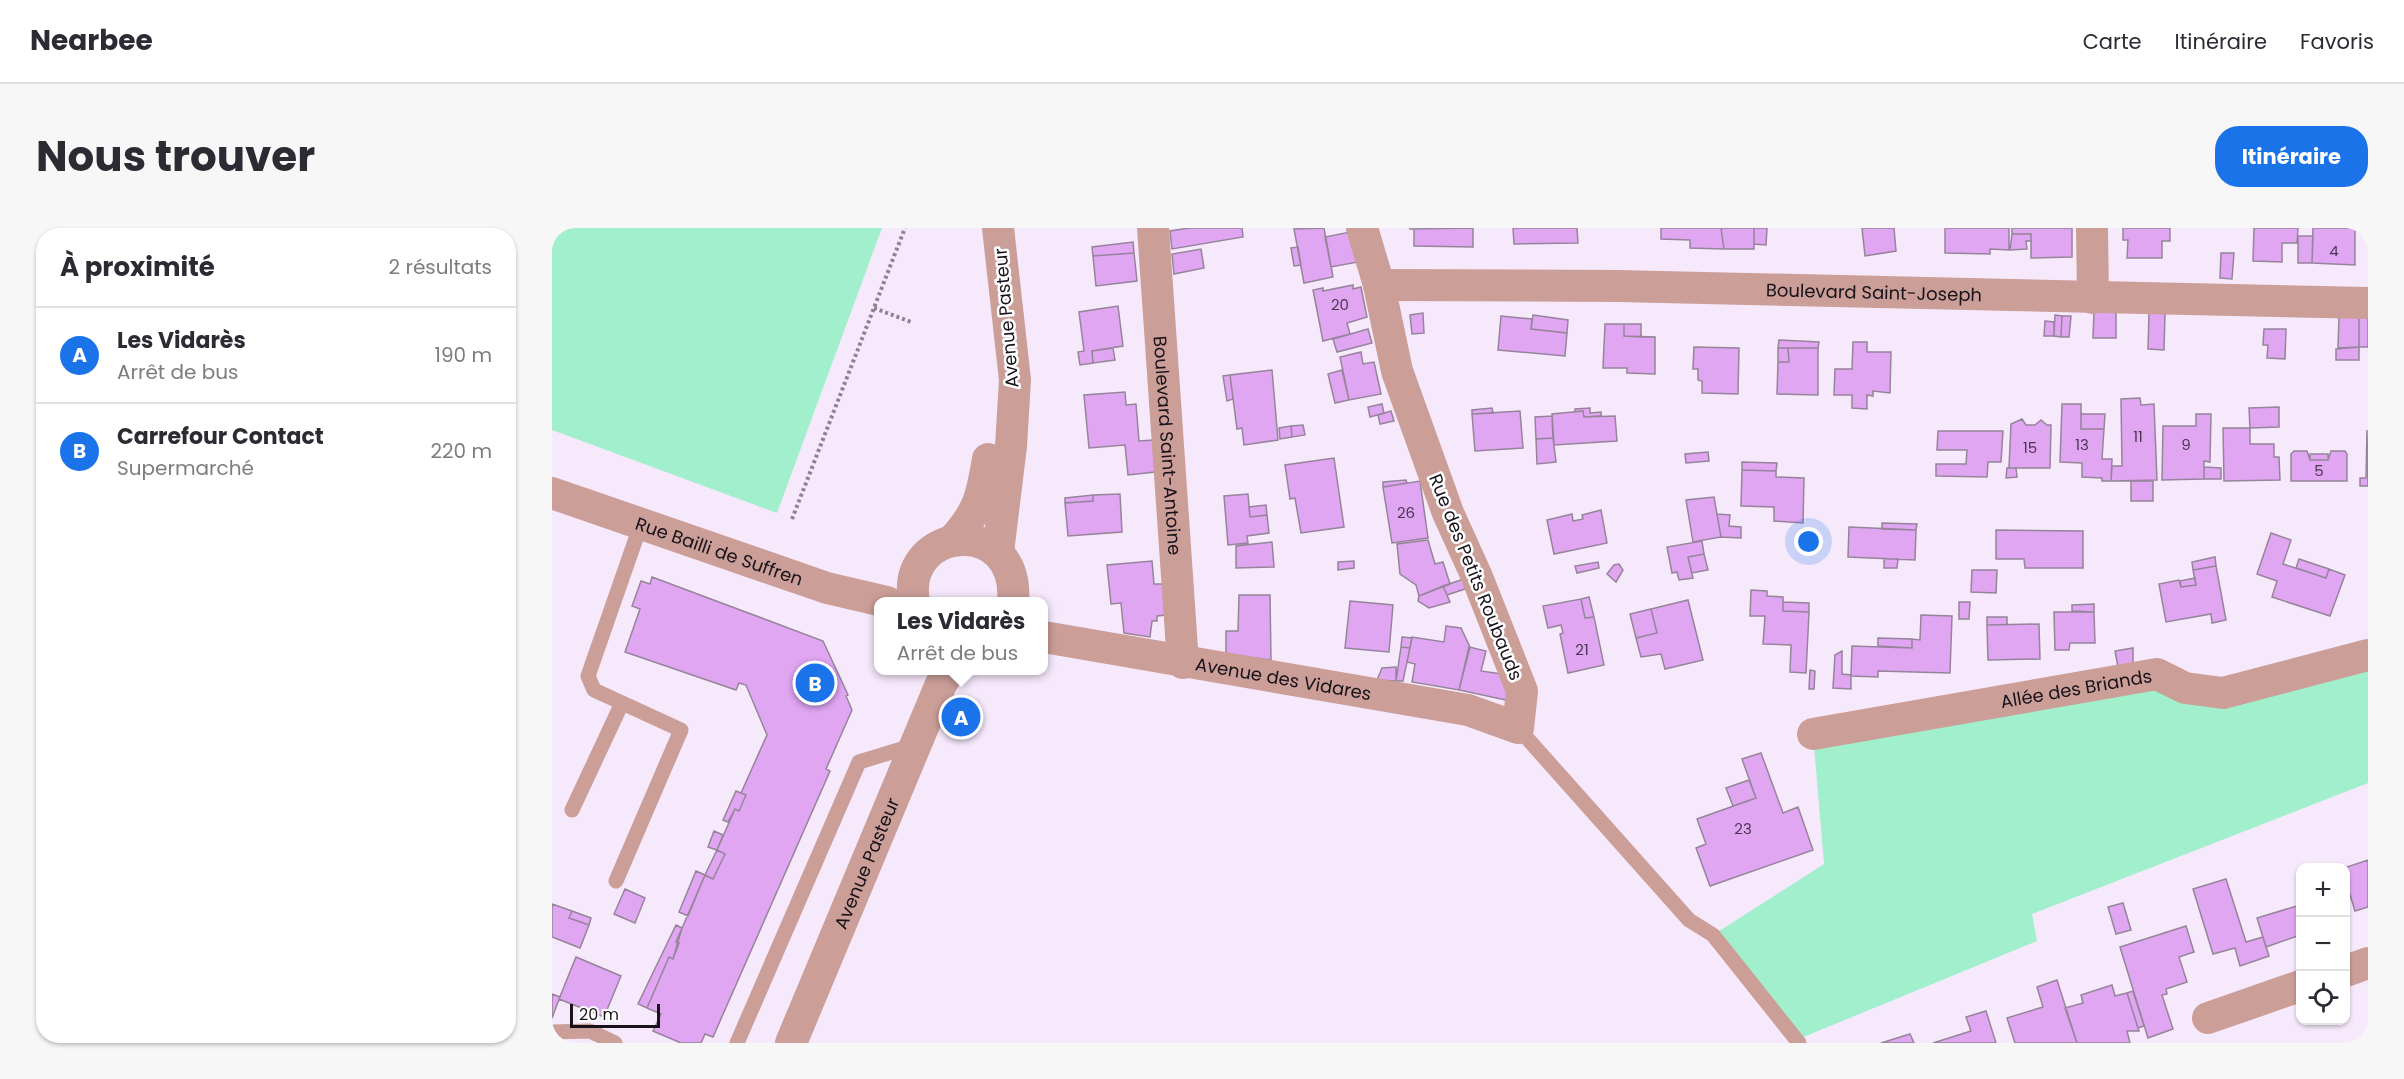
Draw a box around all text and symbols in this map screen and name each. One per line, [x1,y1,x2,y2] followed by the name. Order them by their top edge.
[30,21,153,60] text: Nearbee
[2083,27,2142,56] text: Carte
[2175,27,2267,56] text: Itinéraire
[2300,27,2374,56] text: Favoris
[2215,126,2368,187] button: Itinéraire
[36,127,315,186] text: Nous trouver
[2329,240,2339,261] house number: 4
[987,247,1025,389] street label: Avenue Pasteur
[60,249,215,285] text: À proximité
[389,253,492,281] text: 2 résultats
[1766,277,1982,307] street label: Boulevard Saint-Joseph
[1331,294,1349,315] house number: 20
[117,325,246,356] text: Les Vidarès
[1148,335,1188,556] street label: Boulevard Saint-Antoine
[72,341,87,369] text: A
[435,341,492,369] text: 190 m
[117,358,238,386] text: Arrêt de bus
[117,421,324,452] text: Carrefour Contact
[2133,426,2143,447] house number: 11
[2075,434,2089,455] house number: 13
[2181,434,2191,455] house number: 9
[73,437,86,465] text: B
[431,437,492,465] text: 220 m
[2023,437,2037,458] house number: 15
[117,454,254,482] text: Supermarché
[2314,460,2324,481] house number: 5
[1423,470,1529,684] street label: Rue des Petits Roubauds
[1397,502,1415,523] house number: 26
[632,510,806,591] street label: Rue Bailli de Suffren
[1794,527,1823,556] your location
[874,597,1048,675] popup
[897,606,1025,637] text: Les Vidarès
[897,639,1018,667] text: Arrêt de bus
[1575,639,1589,660] house number: 21
[1194,651,1373,706] street label: Avenue des Vidares
[796,660,834,706] pin: B
[1998,663,2154,714] street label: Allée des Briands
[942,694,980,740] pin: A
[828,793,905,933] street label: Avenue Pasteur
[1734,818,1752,839] house number: 23
[2296,863,2350,1025] map controls
[2296,863,2350,917] button: +
[2296,917,2350,971] button: −
[2296,971,2350,1025] button: locate
[570,1001,660,1028] scale bar
[579,1003,619,1026] text: 20 m

